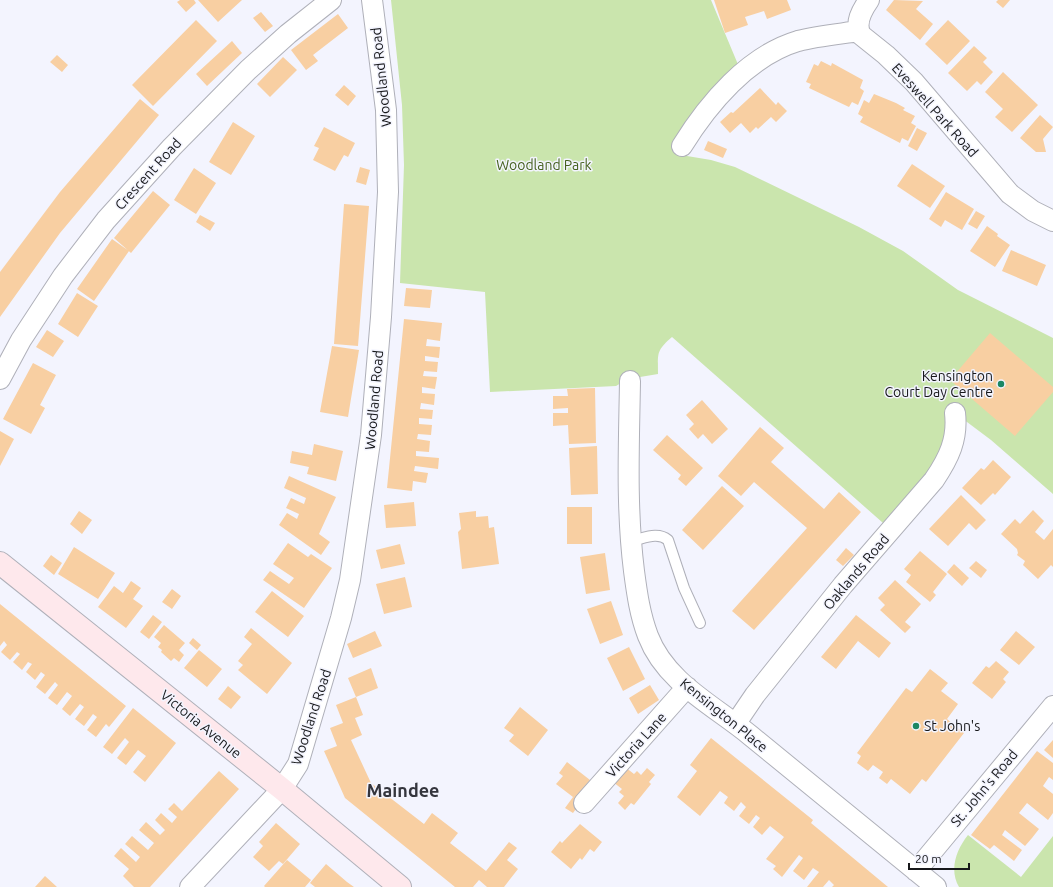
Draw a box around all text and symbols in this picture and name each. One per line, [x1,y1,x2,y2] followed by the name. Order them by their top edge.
[368,26,394,128] street label: Woodland Road
[889,60,981,160] street label: Eveswell Park Road
[112,135,184,213] street label: Crescent Road
[496,157,592,173] park label: Woodland Park
[362,350,386,450] street label: Woodland Road
[884,368,993,400] place label: Kensington Court Day Centre
[996,379,1006,389] marker: Kensington Court Day Centre
[820,531,892,613] street label: Oaklands Road
[288,667,334,767] street label: Woodland Road
[677,675,771,755] street label: Kensington Place
[157,687,245,761] street label: Victoria Avenue
[603,709,669,781] street label: Victoria Lane
[924,718,980,734] place label: St John's
[911,721,921,731] marker: St John's
[947,746,1021,830] street label: St. John's Road
[367,780,439,800] district label: Maindee
[909,845,969,871] scale bar
[915,852,942,865] text: 20 m

